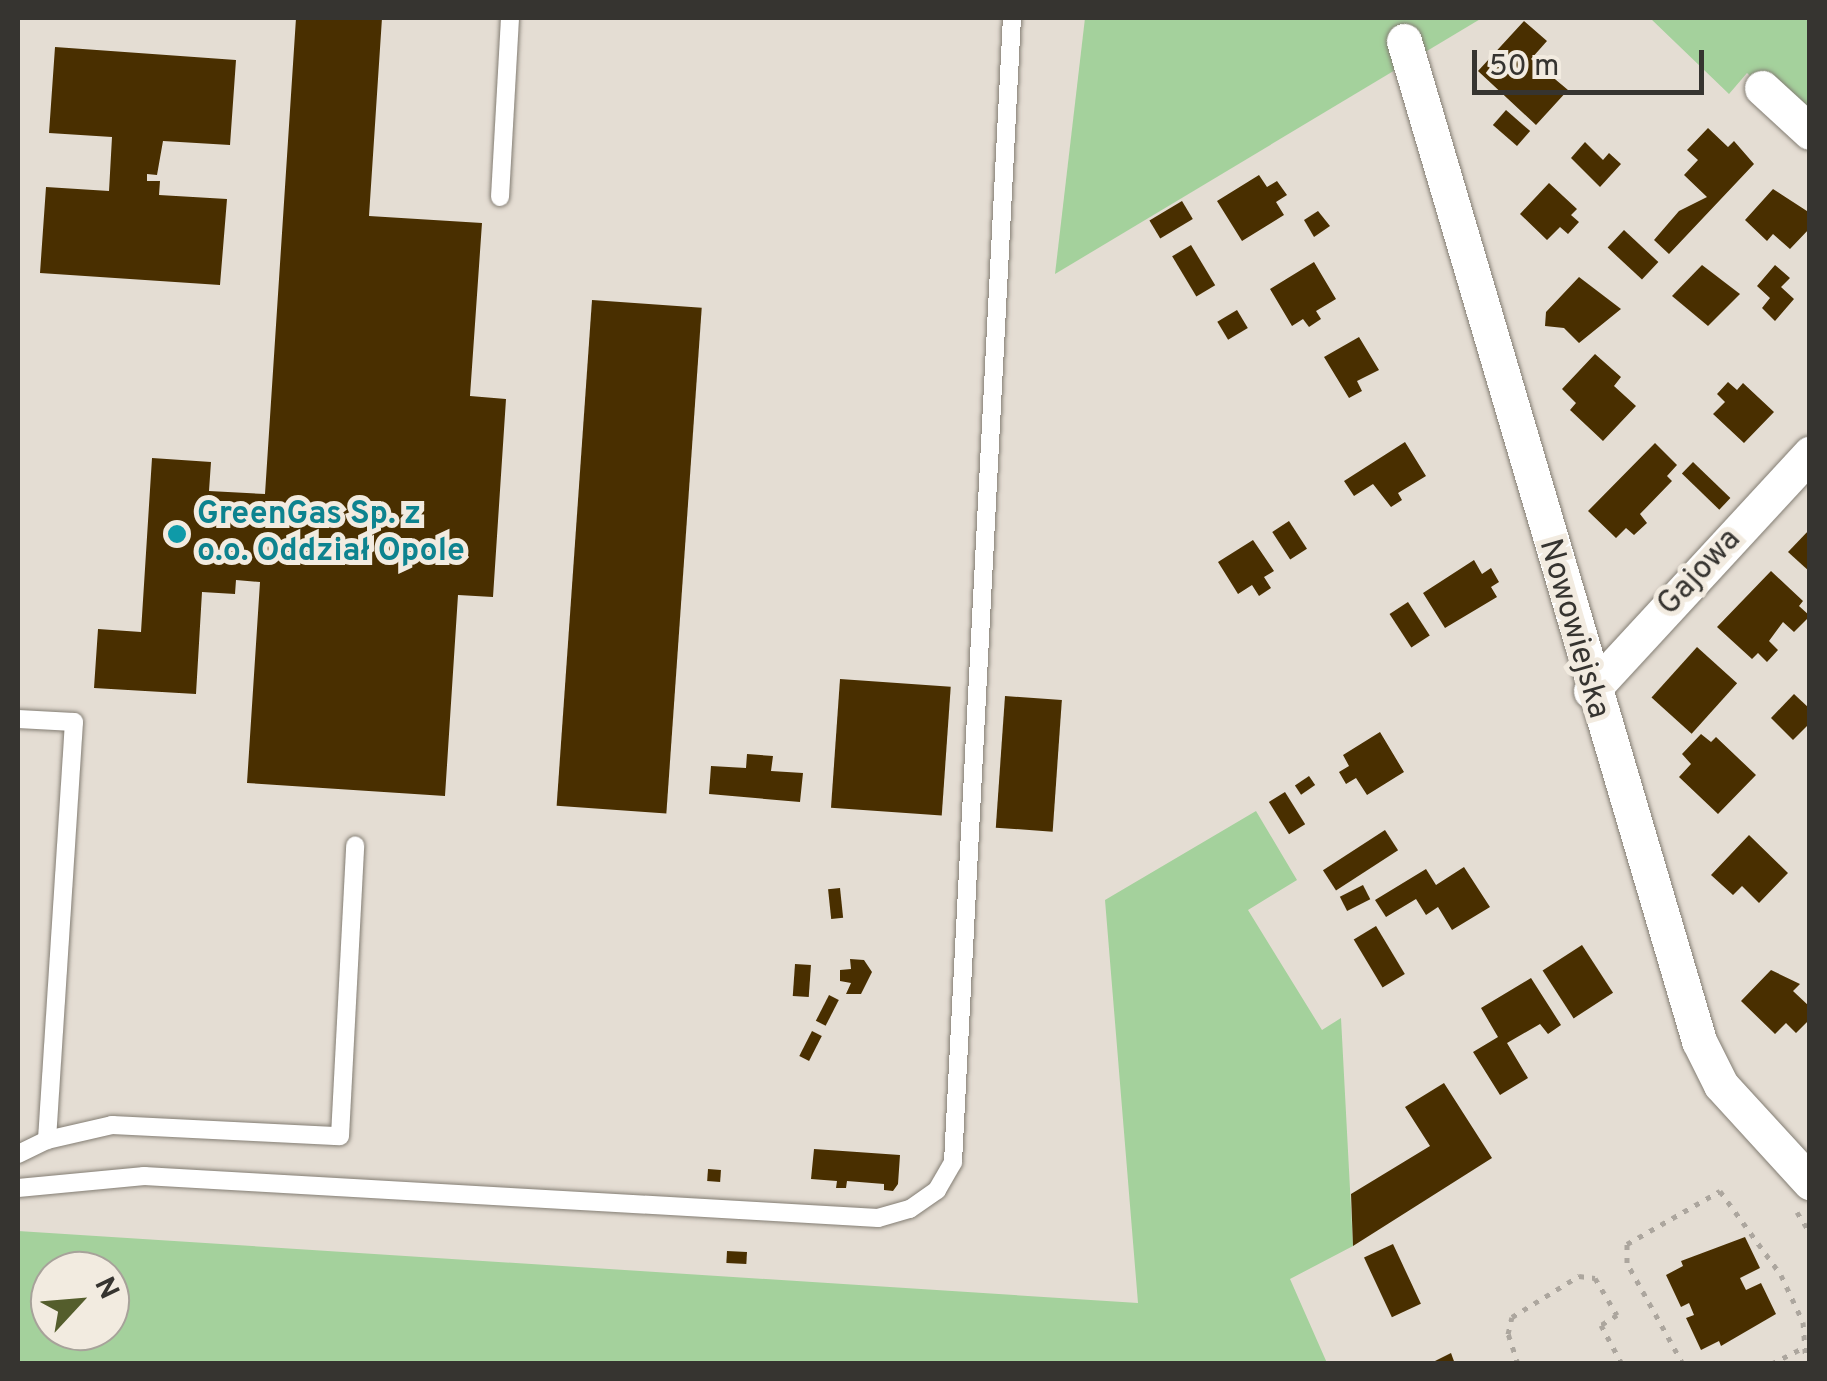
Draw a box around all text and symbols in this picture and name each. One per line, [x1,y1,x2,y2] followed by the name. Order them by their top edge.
[1477,30,1710,92] scale bar
[1489,49,1559,86] text: 50 m
[197,497,465,572] place label: GreenGas Sp. z o.o. Oddział Opole
[1650,522,1750,624] street label: Gajowa
[166,523,188,545] marker: GreenGas Sp. z o.o. Oddział Opole
[1529,535,1617,723] street label: Nowowiejska
[30,1251,130,1351] north arrow
[85,1272,126,1306] text: N

